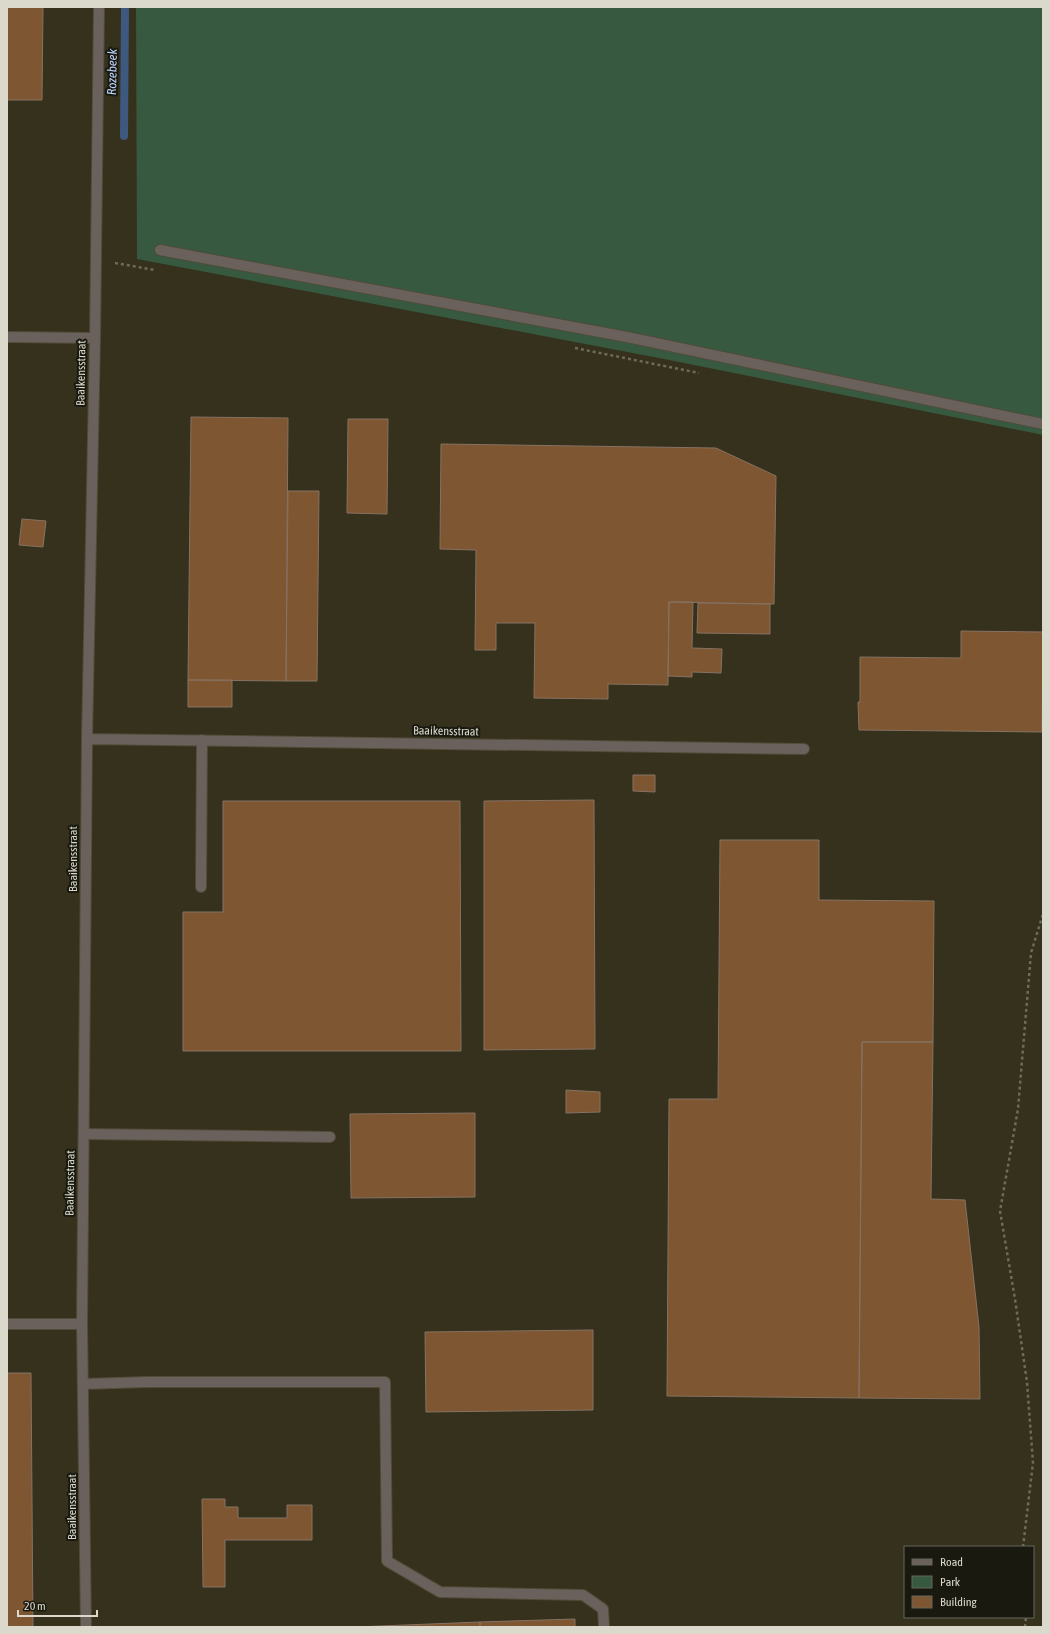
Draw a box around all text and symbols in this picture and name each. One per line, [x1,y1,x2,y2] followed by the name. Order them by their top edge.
[104,48,120,95] water label: Rozebeek
[73,339,89,406] street label: Baaikensstraat
[413,723,480,739] street label: Baaikensstraat
[66,826,80,892] street label: Baaikensstraat
[62,1149,78,1216] street label: Baaikensstraat
[65,1474,79,1540] street label: Baaikensstraat
[904,1546,1034,1618] legend
[940,1555,963,1569] text: Road
[940,1575,961,1589] text: Park
[18,1592,97,1618] scale bar
[940,1595,978,1609] text: Building
[24,1599,46,1613] text: 20 m

